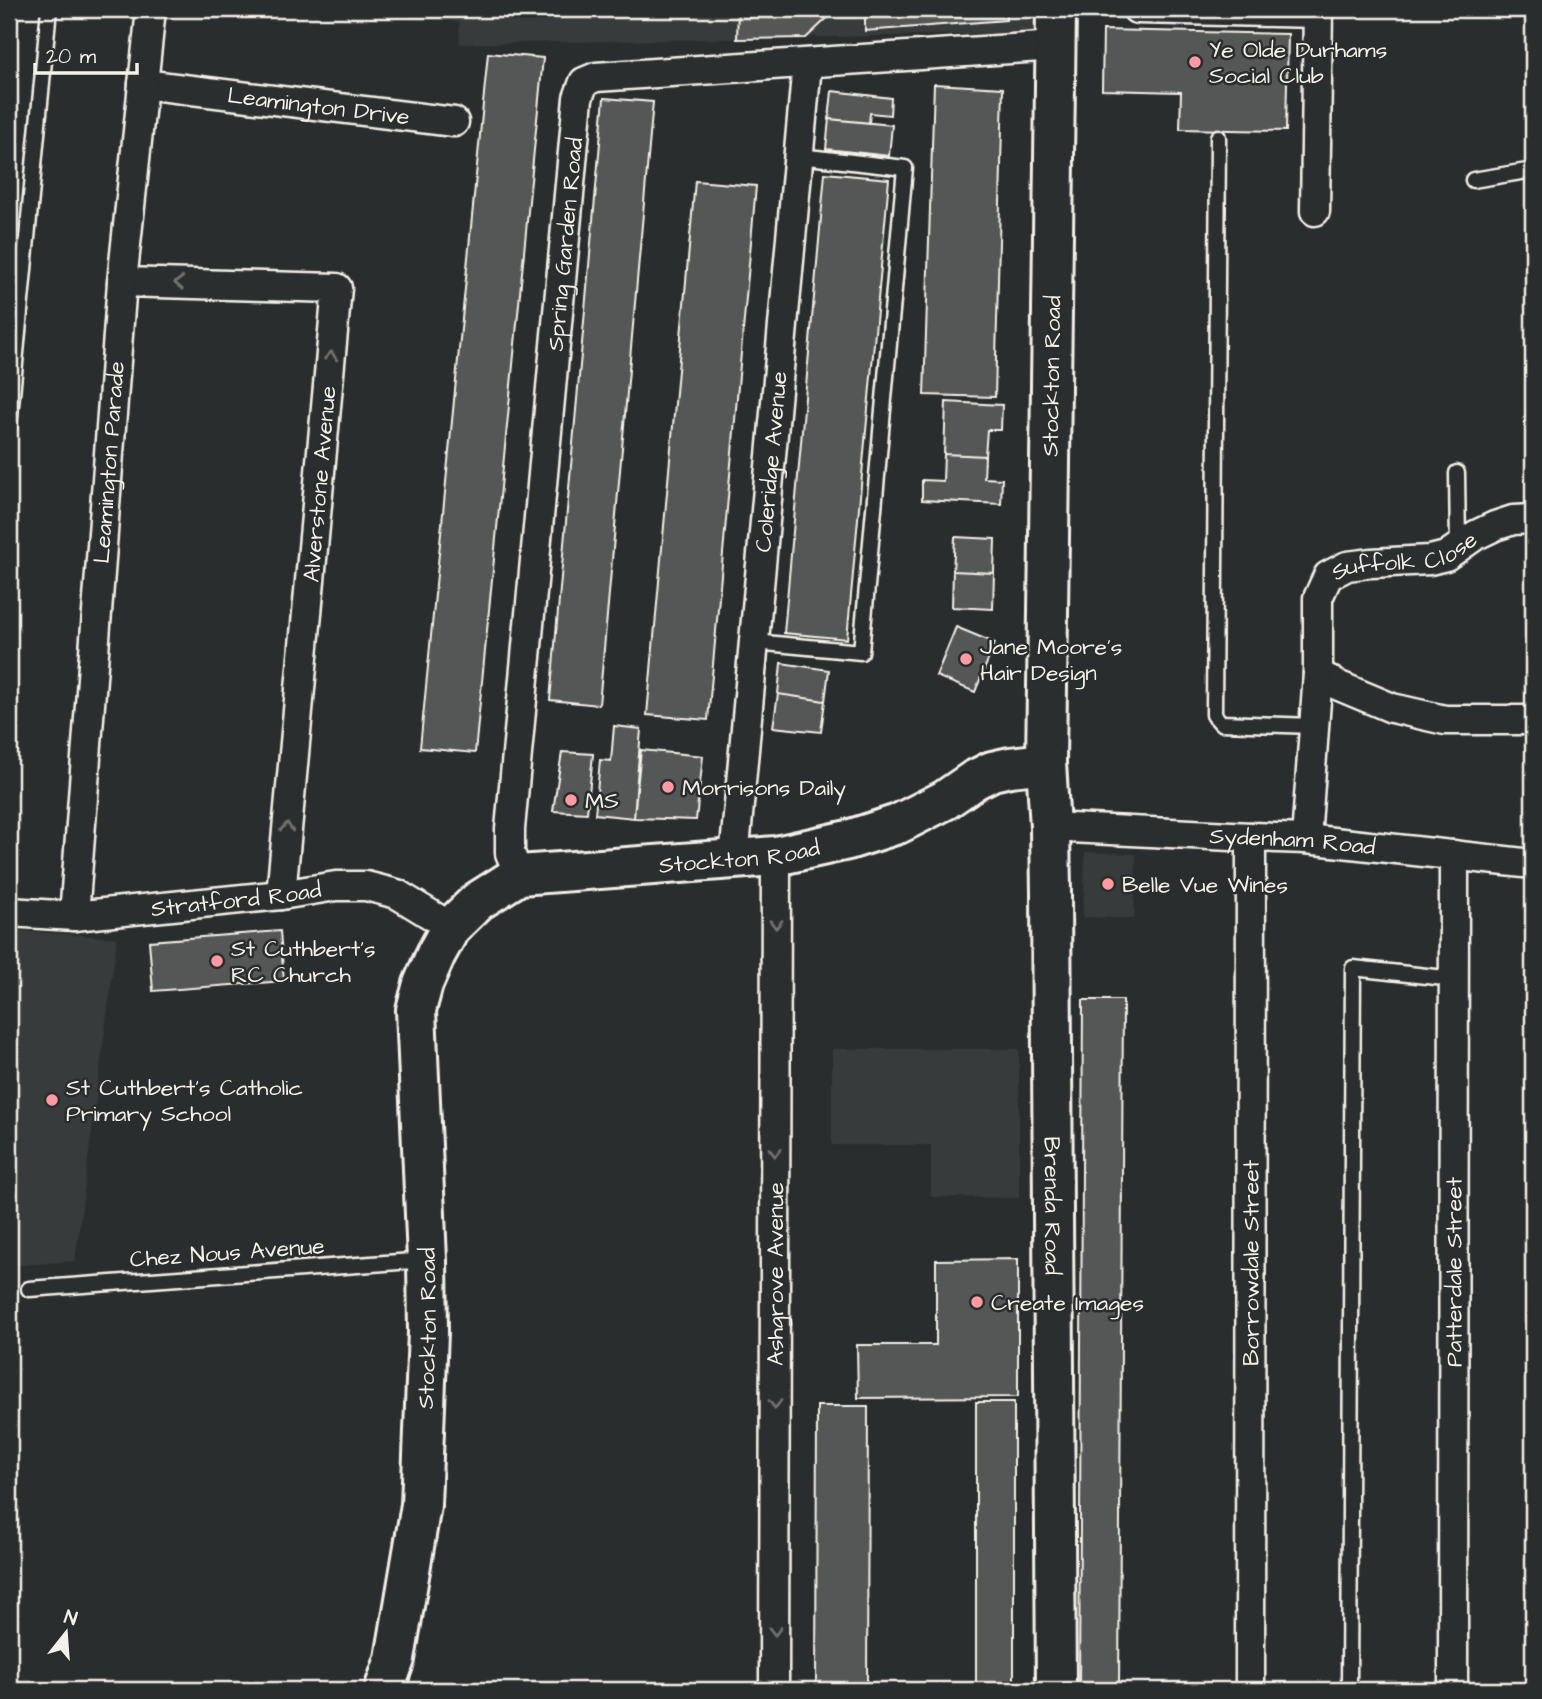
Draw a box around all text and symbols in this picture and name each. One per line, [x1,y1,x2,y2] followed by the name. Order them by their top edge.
[35,32,136,76] scale bar
[1209,34,1387,92] place label: Ye Olde Durhams Social Club
[46,42,97,71] text: 20 m
[1187,54,1203,70] marker: Ye Olde Durhams Social Club
[226,79,411,133] street label: Leamington Drive
[540,136,591,353] street label: Spring Garden Road
[173,276,184,291] one-way arrow
[1035,295,1069,457] street label: Stockton Road
[323,351,338,362] one-way arrow
[86,360,133,565] street label: Leamington Parade
[747,370,796,554] street label: Coleridge Avenue
[295,385,345,584] street label: Alverstone Avenue
[1326,524,1484,589] street label: Suffolk Close
[980,631,1122,690] place label: Jane Moore's Hair Design
[958,651,974,667] marker: Jane Moore's Hair Design
[682,772,846,805] place label: Morrisons Daily
[660,779,676,795] marker: Morrisons Daily
[585,785,619,817] place label: MS
[563,792,579,808] marker: MS
[1209,820,1377,864] street label: Sydenham Road
[279,821,294,832] one-way arrow
[658,832,823,882] street label: Stockton Road
[1122,869,1288,901] place label: Belle Vue Wines
[149,874,324,925] street label: Stratford Road
[1100,876,1116,892] marker: Belle Vue Wines
[768,919,784,930] one-way arrow
[231,933,376,991] place label: St Cuthbert's RC Church
[209,953,225,969] marker: St Cuthbert's RC Church
[66,1072,303,1131] place label: St Cuthbert's Catholic Primary School
[44,1092,60,1108] marker: St Cuthbert's Catholic Primary School
[1036,1136,1068,1275] street label: Brenda Road
[767,1147,783,1157] one-way arrow
[1235,1159,1268,1366] street label: Borrowdale Street
[1438,1176,1471,1367] street label: Patterdale Street
[760,1182,793,1366] street label: Ashgrove Avenue
[129,1230,326,1276] street label: Chez Nous Avenue
[410,1247,445,1410] street label: Stockton Road
[991,1287,1144,1320] place label: Create Images
[969,1294,985,1310] marker: Create Images
[767,1399,783,1409] one-way arrow
[32,1598,102,1668] north arrow
[61,1604,80,1633] text: N
[767,1626,783,1637] one-way arrow

